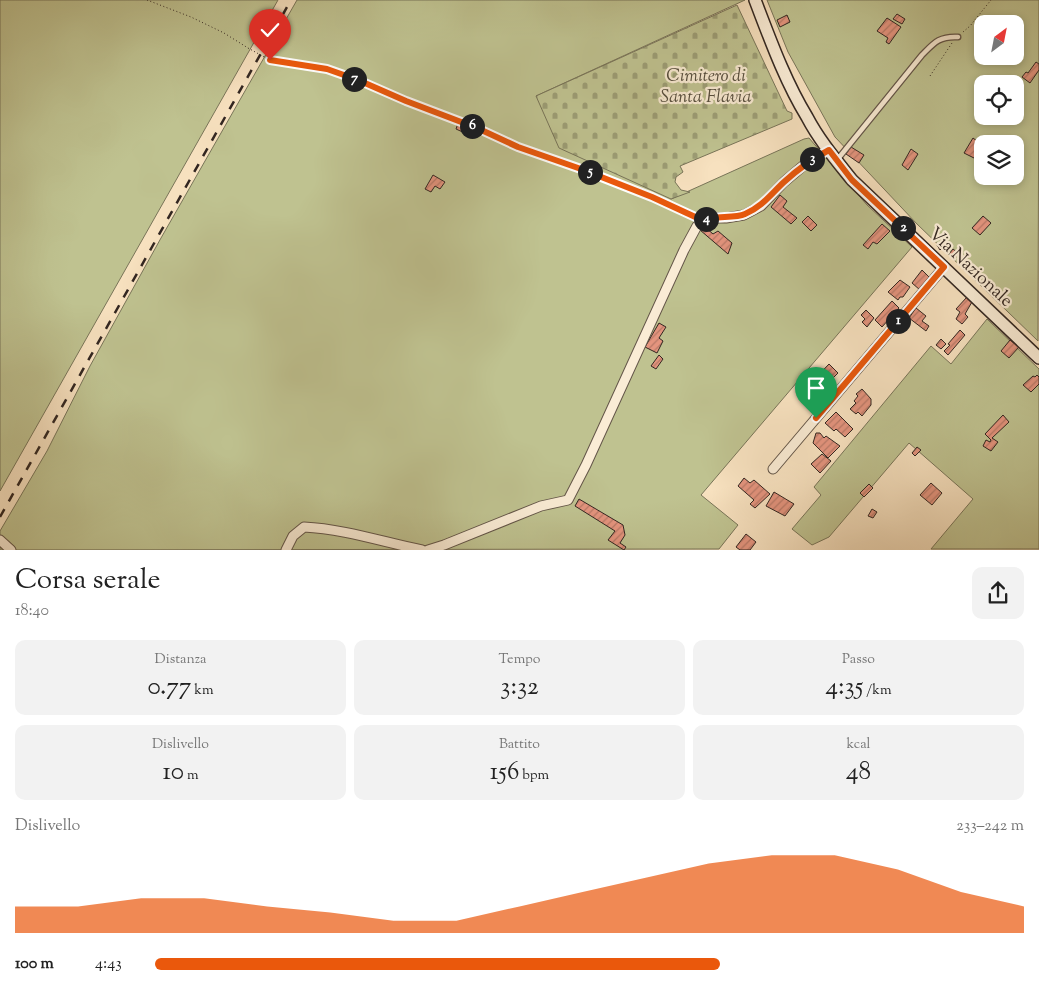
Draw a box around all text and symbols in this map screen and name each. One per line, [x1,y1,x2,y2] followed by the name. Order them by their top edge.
[249,9,291,60] pin
[974,15,1024,65] north arrow
[974,15,1024,185] map controls
[256,16,284,44] icon: check
[660,64,752,111] park label: Cimitero di Santa Flavia
[342,66,366,92] pin: 7
[351,69,358,89] text: 7
[974,75,1024,125] button: locate
[460,114,484,138] pin: 6
[469,116,476,136] text: 6
[974,135,1024,185] button: layers
[800,146,824,172] pin: 3
[810,149,815,169] text: 3
[578,160,602,184] pin: 5
[588,162,593,182] text: 5
[694,206,718,232] pin: 4
[703,209,710,229] text: 4
[890,216,916,240] pin: 2
[900,218,907,238] text: 2
[922,222,1018,314] street label: Via Nazionale
[886,308,910,334] pin: 1
[896,311,901,331] text: 1
[795,367,837,418] pin
[802,374,830,402] icon: arrive
[15,561,161,601] text: Corsa serale
[972,567,1024,619] button: share
[15,600,49,623] text: 18:40
[155,650,206,670] text: Distanza
[499,650,541,670] text: Tempo
[842,650,875,670] text: Passo
[147,670,191,706] text: 0.77
[500,670,539,706] text: 3:32
[825,670,863,706] text: 4:35
[191,681,214,701] text: km
[863,681,892,701] text: /km
[152,735,209,755] text: Dislivello
[499,735,540,755] text: Battito
[846,735,871,755] text: kcal
[162,755,184,791] text: 10
[490,755,519,791] text: 156
[846,755,871,791] text: 48
[184,766,199,786] text: m
[519,766,549,786] text: bpm
[15,815,80,838] text: Dislivello
[956,815,1024,838] text: 233–242 m
[15,953,54,976] text: 100 m
[95,953,122,976] text: 4:43

